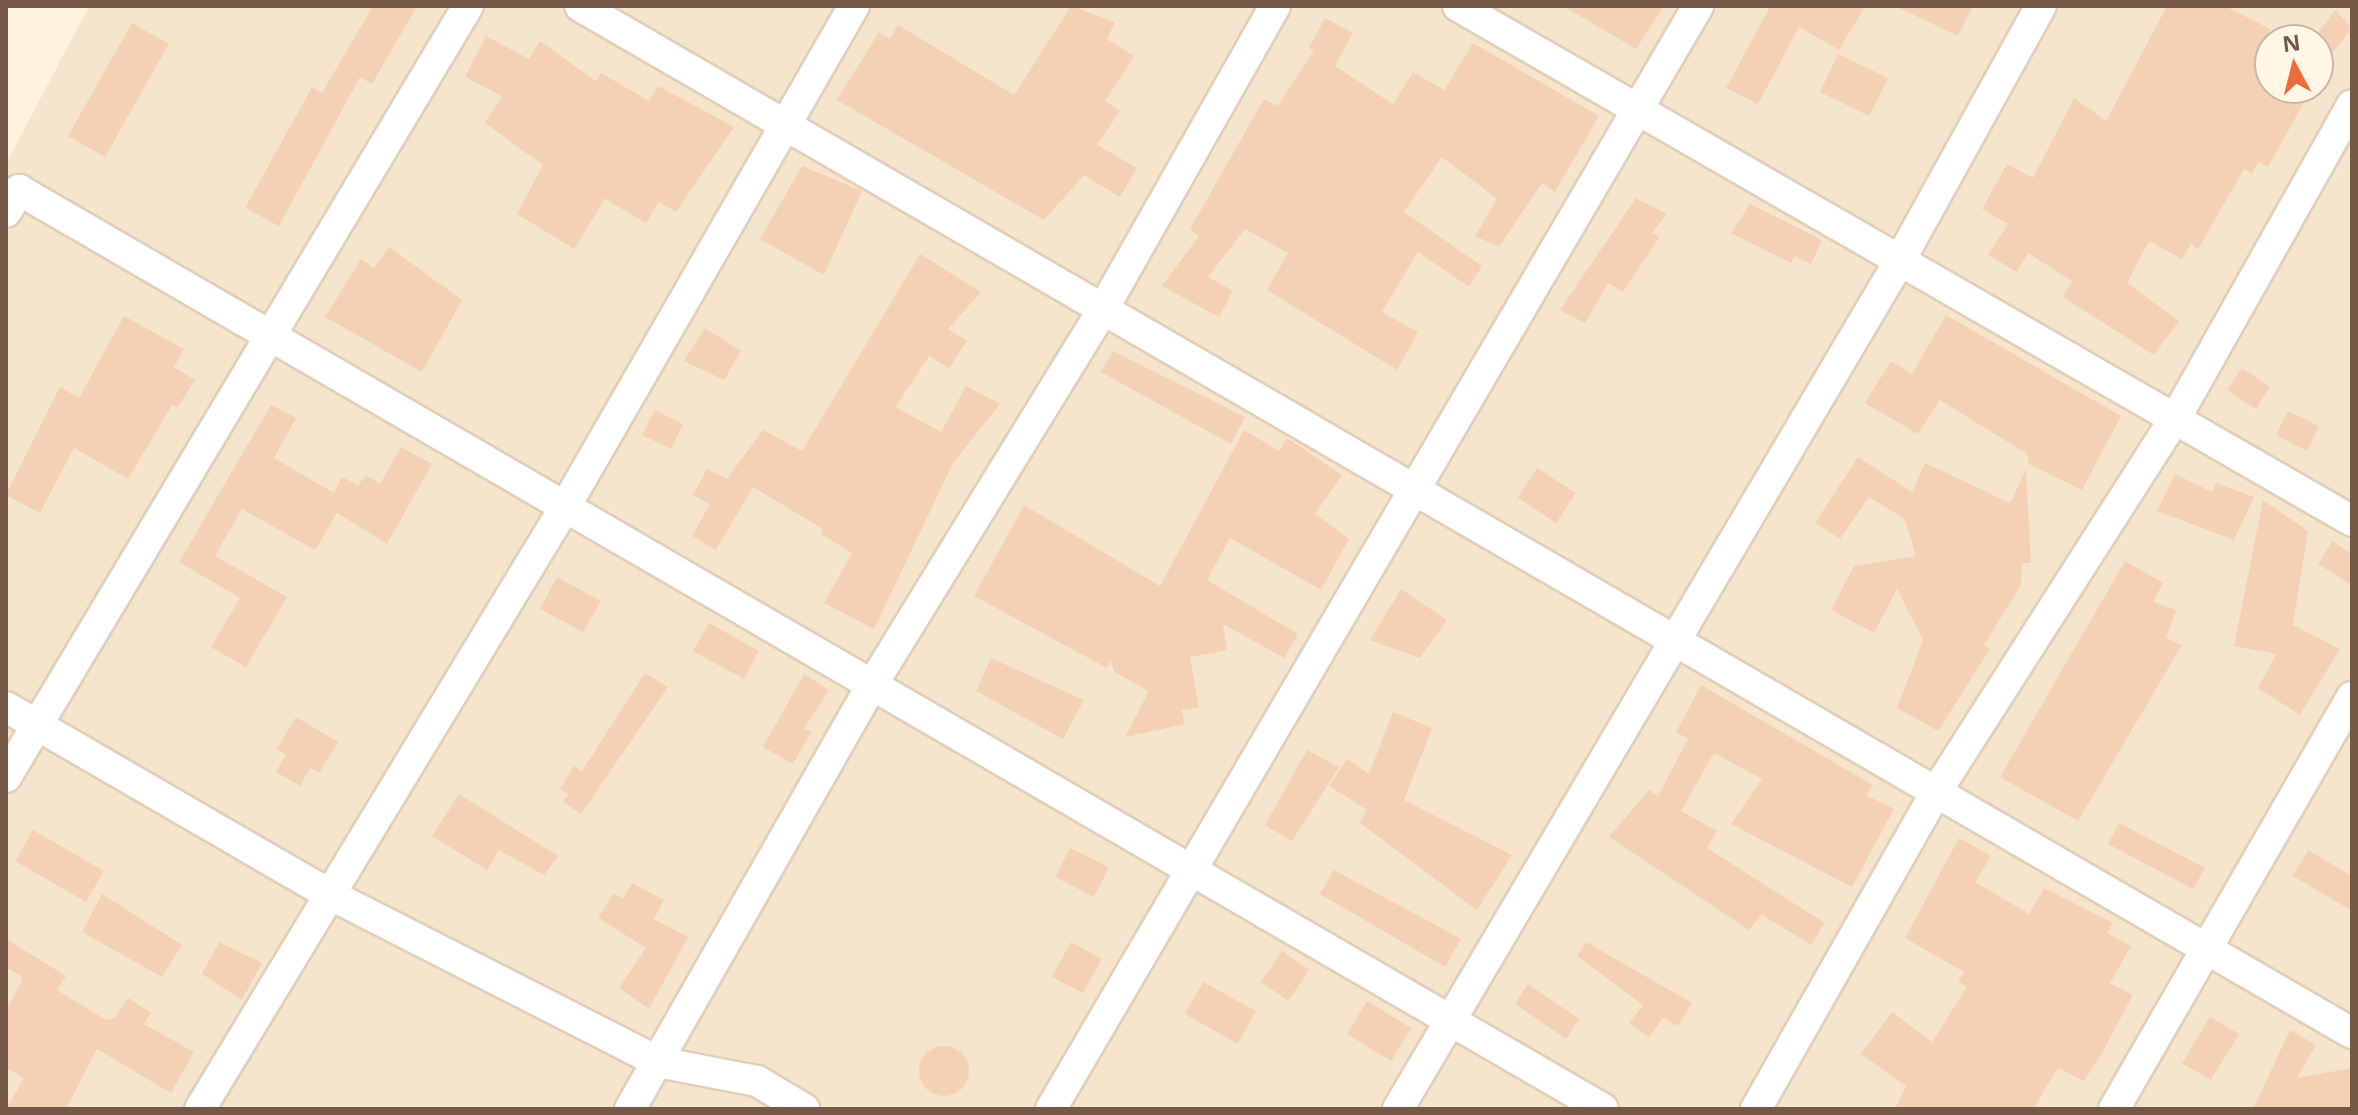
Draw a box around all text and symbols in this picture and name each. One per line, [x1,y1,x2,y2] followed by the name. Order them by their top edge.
[2254,24,2334,104] north arrow
[2281,26,2302,58] text: N

